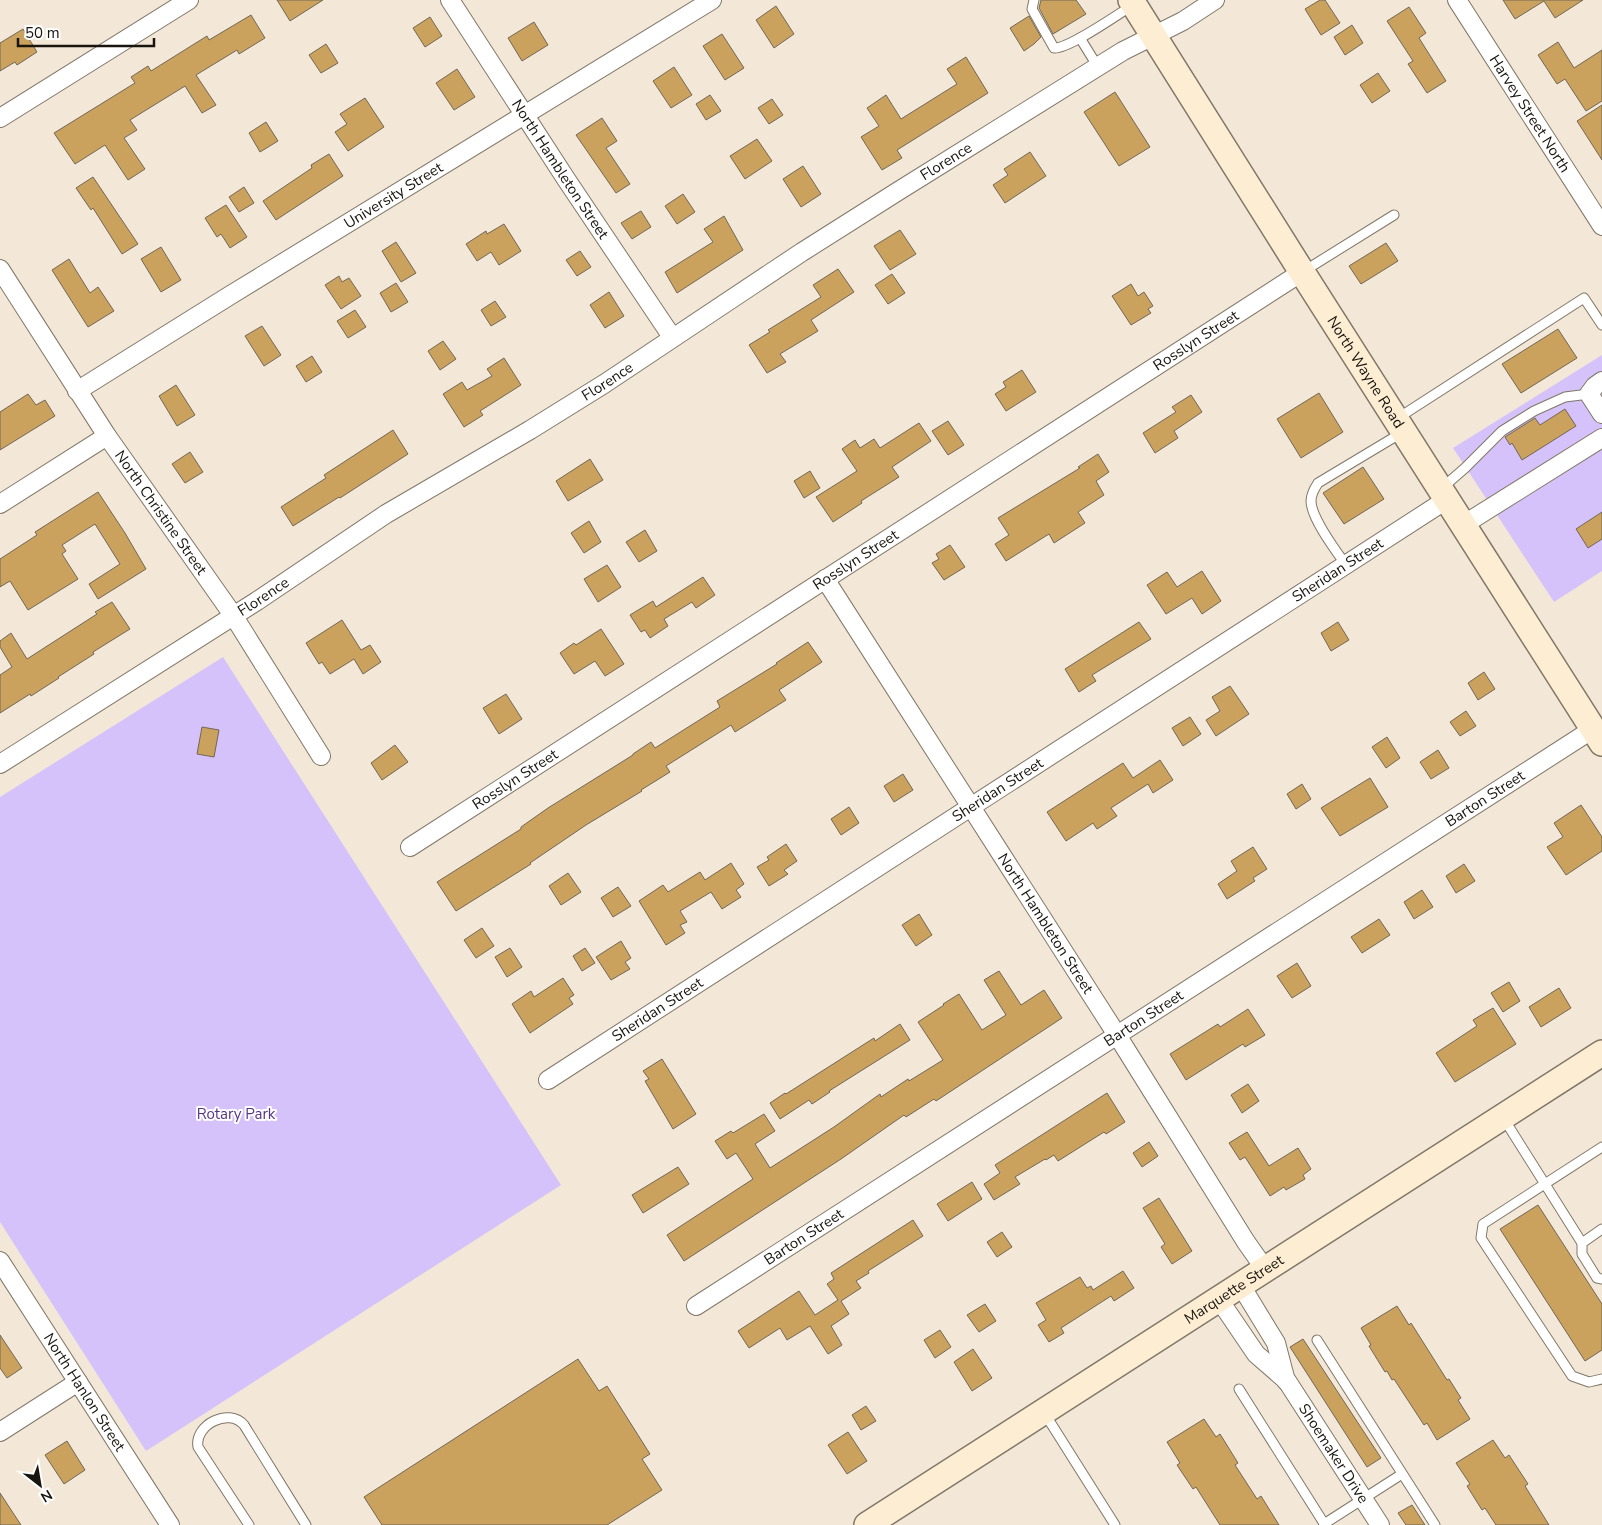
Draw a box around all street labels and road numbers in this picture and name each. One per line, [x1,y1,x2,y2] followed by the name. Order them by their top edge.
[1485,51,1575,176] street label: Harvey Street North
[507,96,614,244] street label: North Hambleton Street
[916,138,976,185] street label: Florence
[340,157,447,233] street label: University Street
[1149,305,1243,375] street label: Rosslyn Street
[1323,312,1409,432] street label: North Wayne Road
[578,357,637,405] street label: Florence
[110,446,212,579] street label: North Christine Street
[809,524,903,595] street label: Rosslyn Street
[1288,533,1388,607] street label: Sheridan Street
[234,572,293,621] street label: Florence
[468,744,562,814] street label: Rosslyn Street
[948,753,1047,827] street label: Sheridan Street
[1441,765,1529,832] street label: Barton Street
[993,849,1098,998] street label: North Hambleton Street
[608,972,707,1046] street label: Sheridan Street
[1100,985,1188,1051] street label: Barton Street
[760,1203,848,1270] street label: Barton Street
[1180,1250,1288,1329] street label: Marquette Street
[39,1329,130,1456] street label: North Hanlon Street
[1294,1400,1373,1507] street label: Shoemaker Drive

